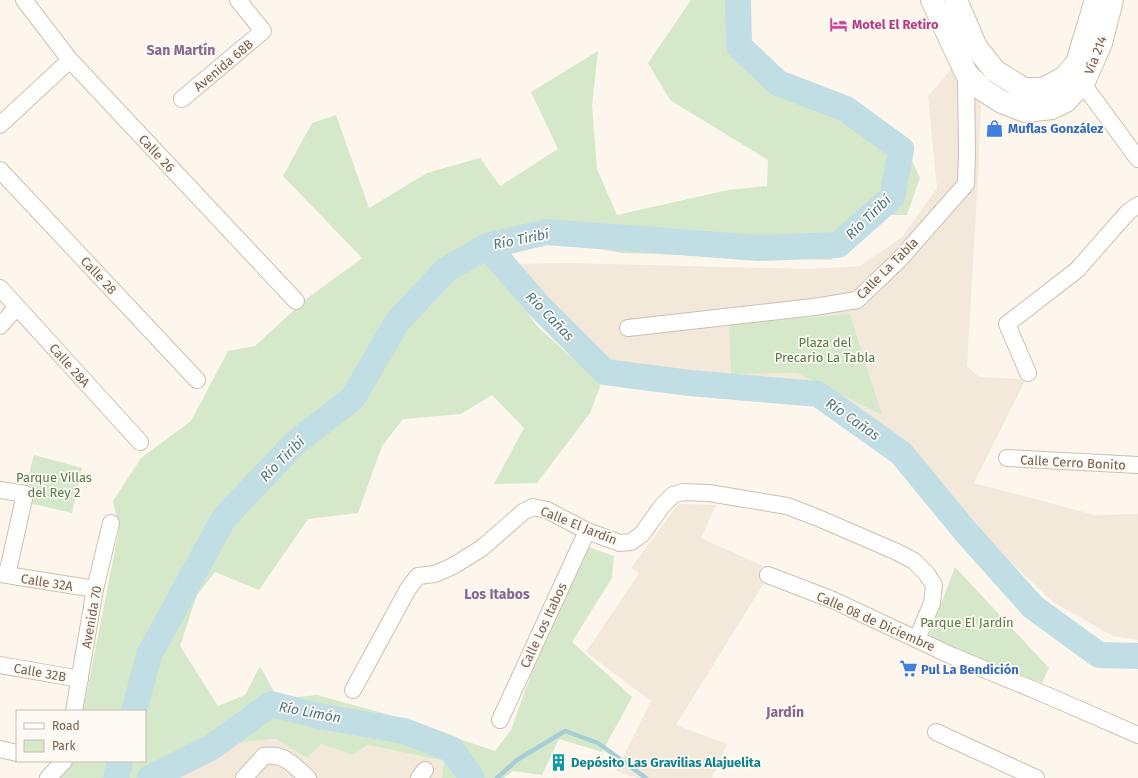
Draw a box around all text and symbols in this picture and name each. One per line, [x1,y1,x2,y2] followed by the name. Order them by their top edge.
[829,14,849,34] hotel icon: Motel El Retiro
[852,17,939,32] place label: Motel El Retiro
[1081,34,1110,77] street label: Vía 214
[191,36,256,94] street label: Avenida 68B
[147,42,215,59] district label: San Martín
[985,118,1005,138] shop icon: Muflas González
[1008,121,1103,136] place label: Muflas González
[136,132,178,175] street label: Calle 26
[842,191,895,243] water label: Río Tiribí
[492,226,551,253] water label: Río Tiribí
[854,235,921,302] street label: Calle La Tabla
[78,253,120,297] street label: Calle 28
[522,288,578,345] water label: Río Cañas
[775,335,875,365] park label: Plaza del Precario La Tabla
[46,341,93,391] street label: Calle 28A
[822,395,883,444] water label: Río Cañas
[256,433,309,485] water label: Río Tiribí
[1020,452,1126,473] street label: Calle Cerro Bonito
[16,470,92,500] park label: Parque Villas del Rey 2
[538,503,619,548] street label: Calle El Jardín
[20,571,75,594] street label: Calle 32A
[517,580,570,670] street label: Calle Los Itabos
[79,585,104,650] street label: Avenida 70
[464,586,530,603] district label: Los Itabos
[814,589,937,654] street label: Calle 08 de Diciembre
[920,615,1014,630] park label: Parque El Jardín
[898,659,918,679] supermarket icon: Pul La Bendición
[13,661,67,684] street label: Calle 32B
[921,662,1019,677] place label: Pul La Bendición
[277,698,342,727] water label: Río Limón
[765,704,804,721] district label: Jardín
[16,710,146,762] legend
[52,719,80,733] text: Road
[52,739,76,753] text: Park
[548,752,568,772] building icon: Depósito Las Gravilias Alajuelita
[571,755,761,770] place label: Depósito Las Gravilias Alajuelita

